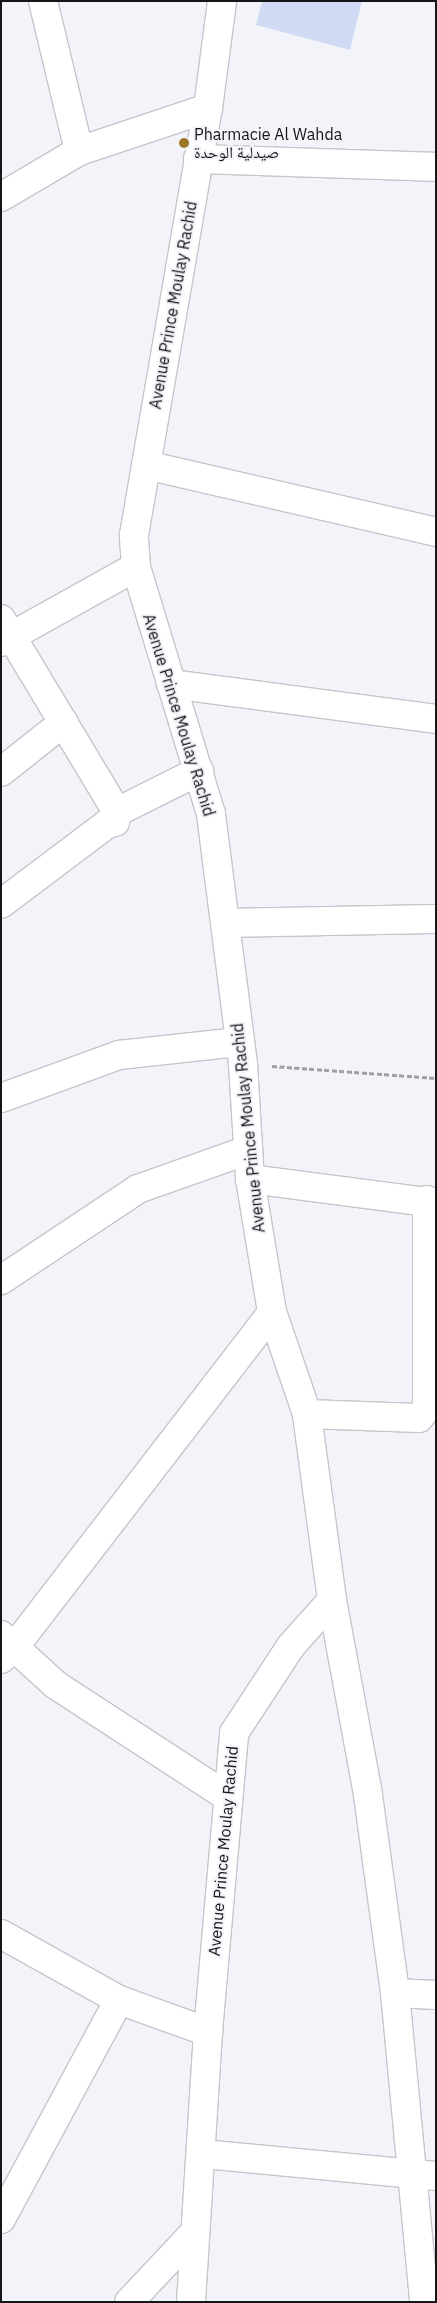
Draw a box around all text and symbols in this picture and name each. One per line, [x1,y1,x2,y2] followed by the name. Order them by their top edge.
[194,124,342,162] place label: Pharmacie Al Wahda صيدلية الوحدة
[178,137,190,149] marker: Pharmacie Al Wahda صيدلية الوحدة
[145,200,201,410] street label: Avenue Prince Moulay Rachid
[139,611,219,819] street label: Avenue Prince Moulay Rachid
[227,1022,269,1234] street label: Avenue Prince Moulay Rachid
[204,1745,242,1957] street label: Avenue Prince Moulay Rachid

